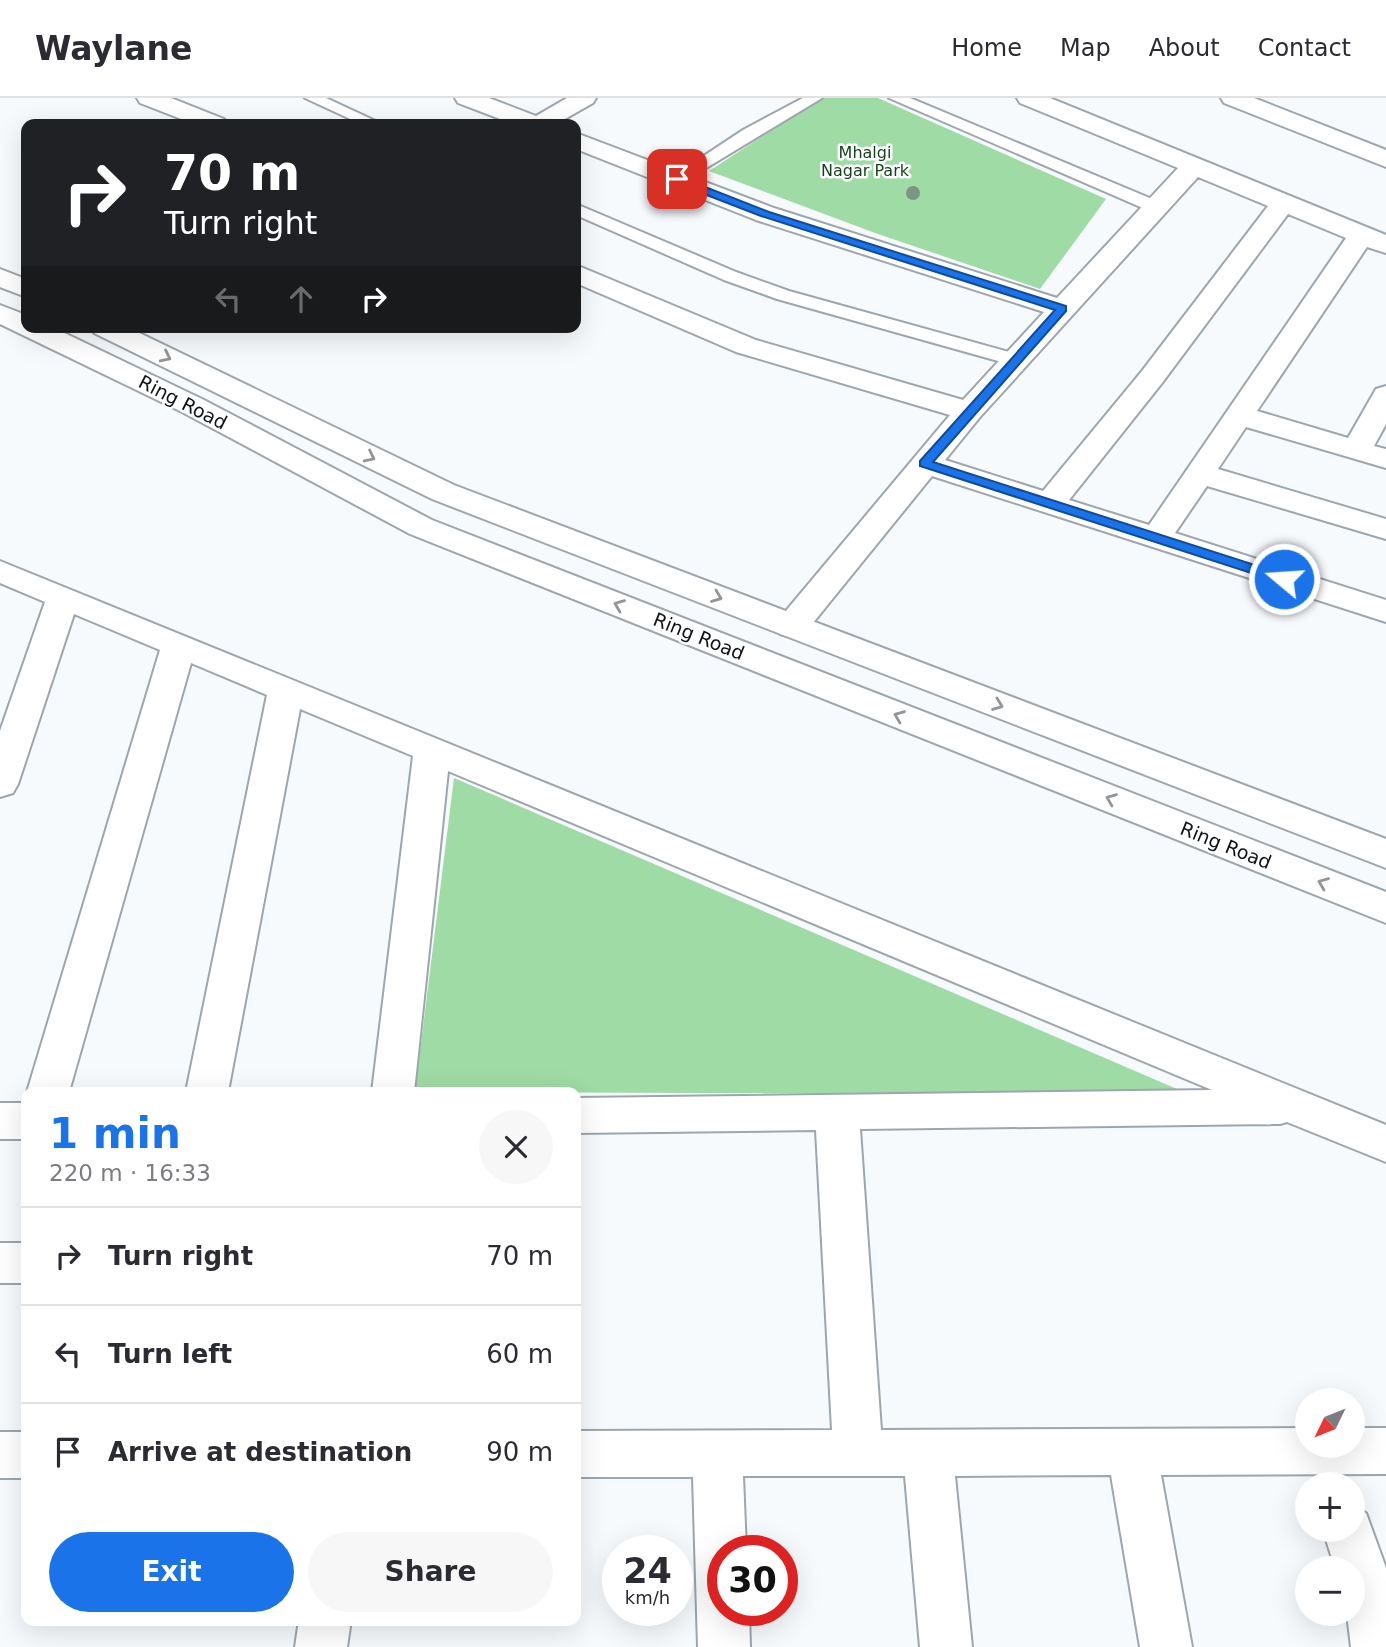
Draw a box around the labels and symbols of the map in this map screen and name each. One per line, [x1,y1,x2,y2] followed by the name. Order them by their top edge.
[821,143,910,180] park label: Mhalgi Nagar Park
[647,149,707,209] pin
[159,349,171,363] one-way arrow
[135,370,231,434] street label: Ring Road
[363,448,375,462] one-way arrow
[1247,542,1321,616] position arrow
[710,589,722,603] one-way arrow
[614,600,626,614] one-way arrow
[650,608,748,664] street label: Ring Road
[992,697,1004,711] one-way arrow
[894,710,906,724] one-way arrow
[1106,794,1118,808] one-way arrow
[1177,817,1275,873] street label: Ring Road
[1317,877,1329,891] one-way arrow
[1295,1388,1365,1458] north arrow
[707,1535,798,1626] speed limit sign: 30

